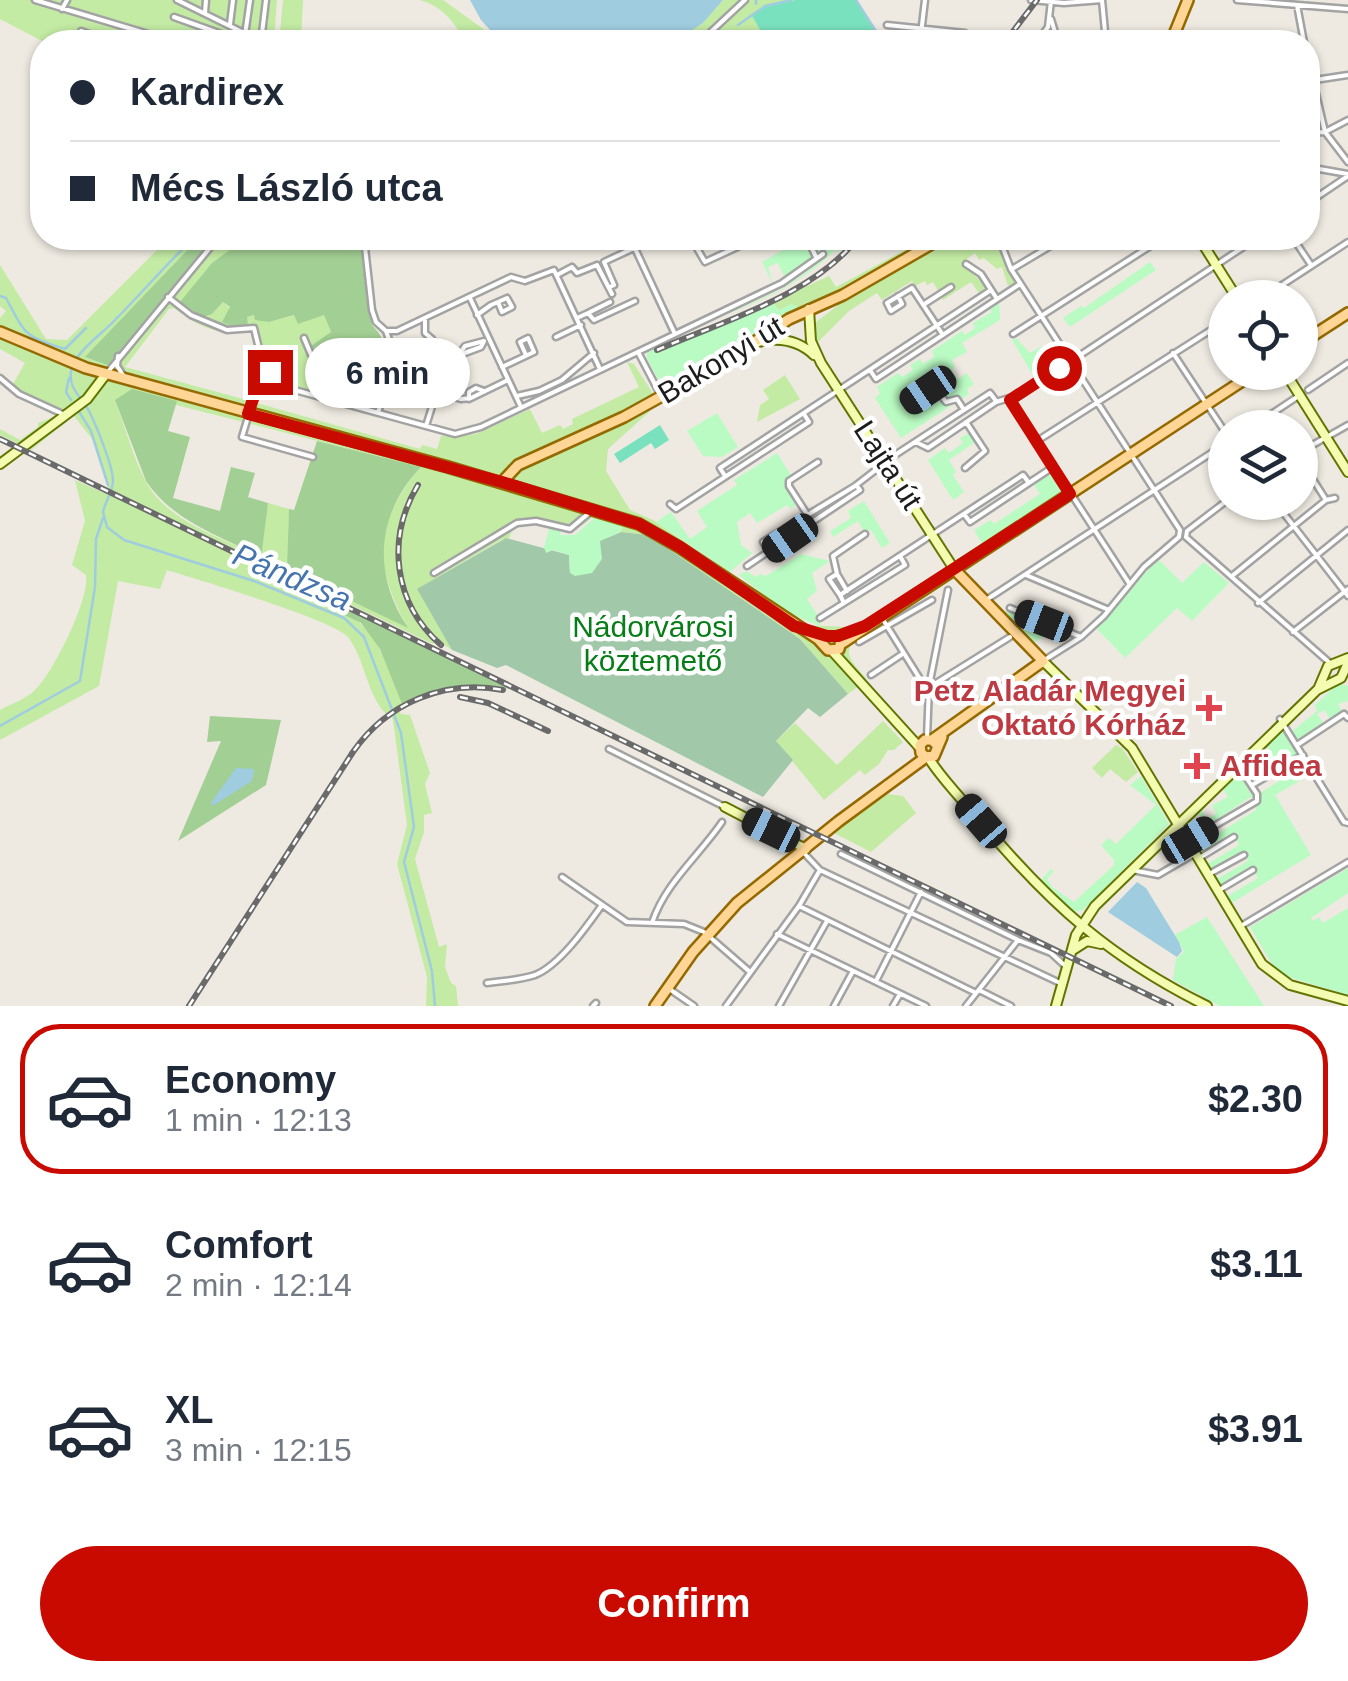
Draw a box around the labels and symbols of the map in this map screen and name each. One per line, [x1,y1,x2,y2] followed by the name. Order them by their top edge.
[652,309,790,410] street label: Bakonyi út
[305,337,470,407] callout: 6 min
[1037,346,1082,391] route start
[248,350,293,395] route end
[895,361,961,419] car
[848,414,929,516] street label: Lajta út
[757,509,823,567] car
[228,536,356,618] water label: Pándzsa
[1011,596,1077,646] car
[572,610,734,677] park label: Nádorvárosi köztemető
[914,674,1186,741] place label: Petz Aladár Megyei Oktató Kórház
[1196,695,1222,721] marker: Petz Aladár Megyei Oktató Kórház
[1220,749,1322,782] place label: Affidea
[1184,753,1210,779] marker: Affidea
[950,789,1012,853] car
[737,803,805,857] car
[1157,812,1223,868] car

